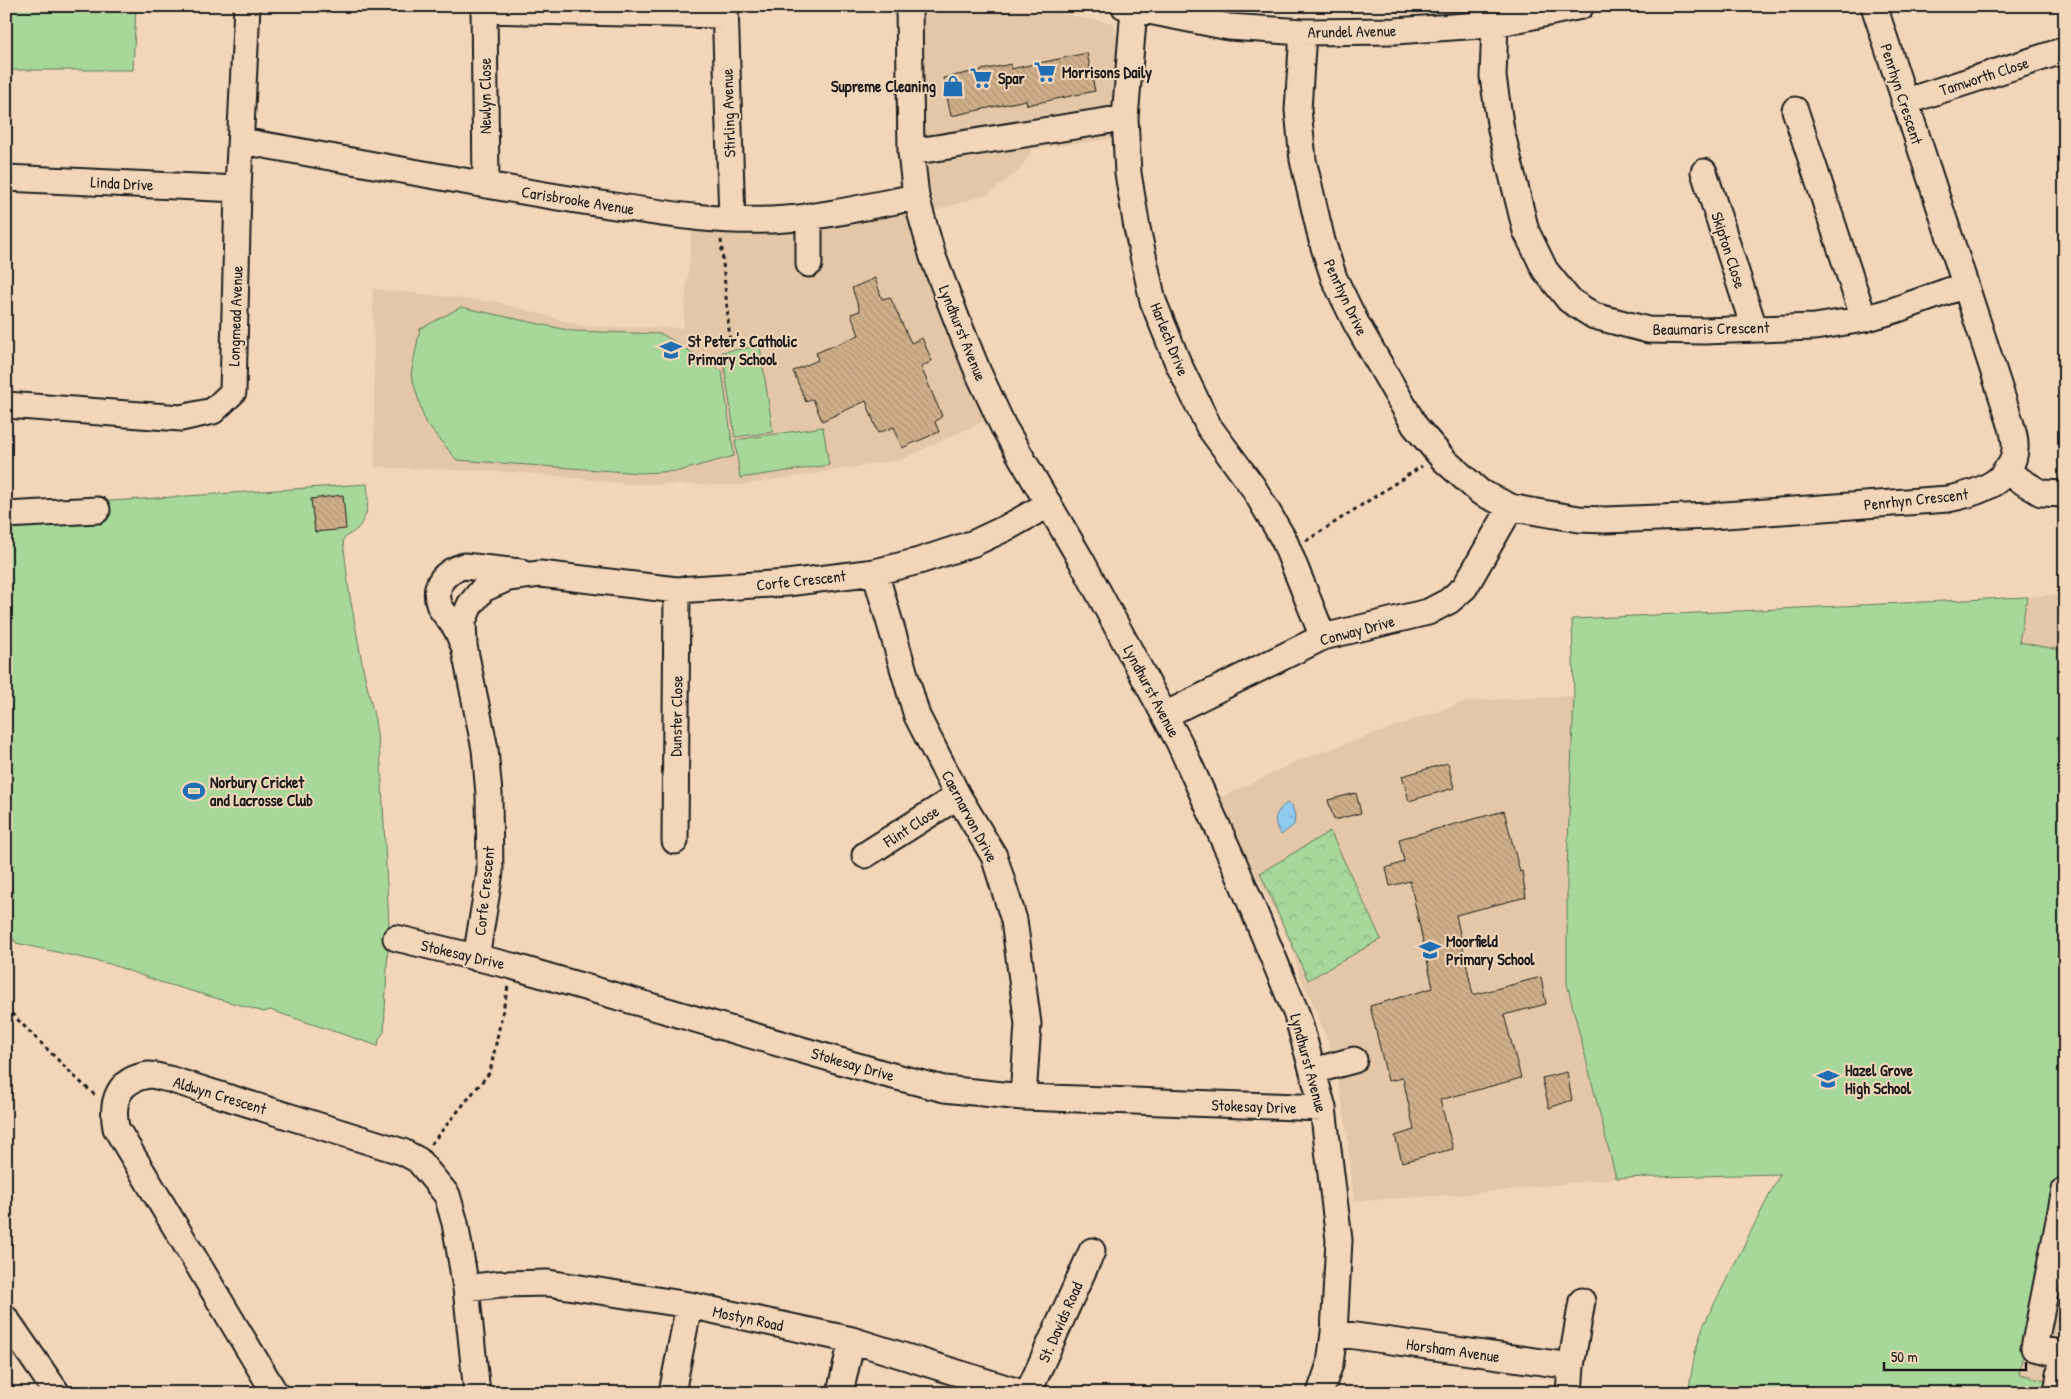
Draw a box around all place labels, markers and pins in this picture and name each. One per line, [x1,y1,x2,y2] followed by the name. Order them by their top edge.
[1032,59,1058,85] supermarket icon: Morrisons Daily
[1062,61,1152,84] place label: Morrisons Daily
[968,65,994,91] supermarket icon: Spar
[998,67,1025,90] place label: Spar
[940,73,966,99] shop icon: Supreme Cleaning
[831,75,936,98] place label: Supreme Cleaning
[688,330,798,371] place label: St Peter's Catholic Primary School
[658,337,684,363] school or university icon: St Peter's Catholic Primary School
[210,771,313,811] place label: Norbury Cricket and Lacrosse Club
[181,778,207,804] sports icon: Norbury Cricket and Lacrosse Club
[1446,930,1535,971] place label: Moorfield Primary School
[1417,937,1443,963] school or university icon: Moorfield Primary School
[1845,1059,1914,1100] place label: Hazel Grove High School
[1815,1066,1841,1092] school or university icon: Hazel Grove High School

